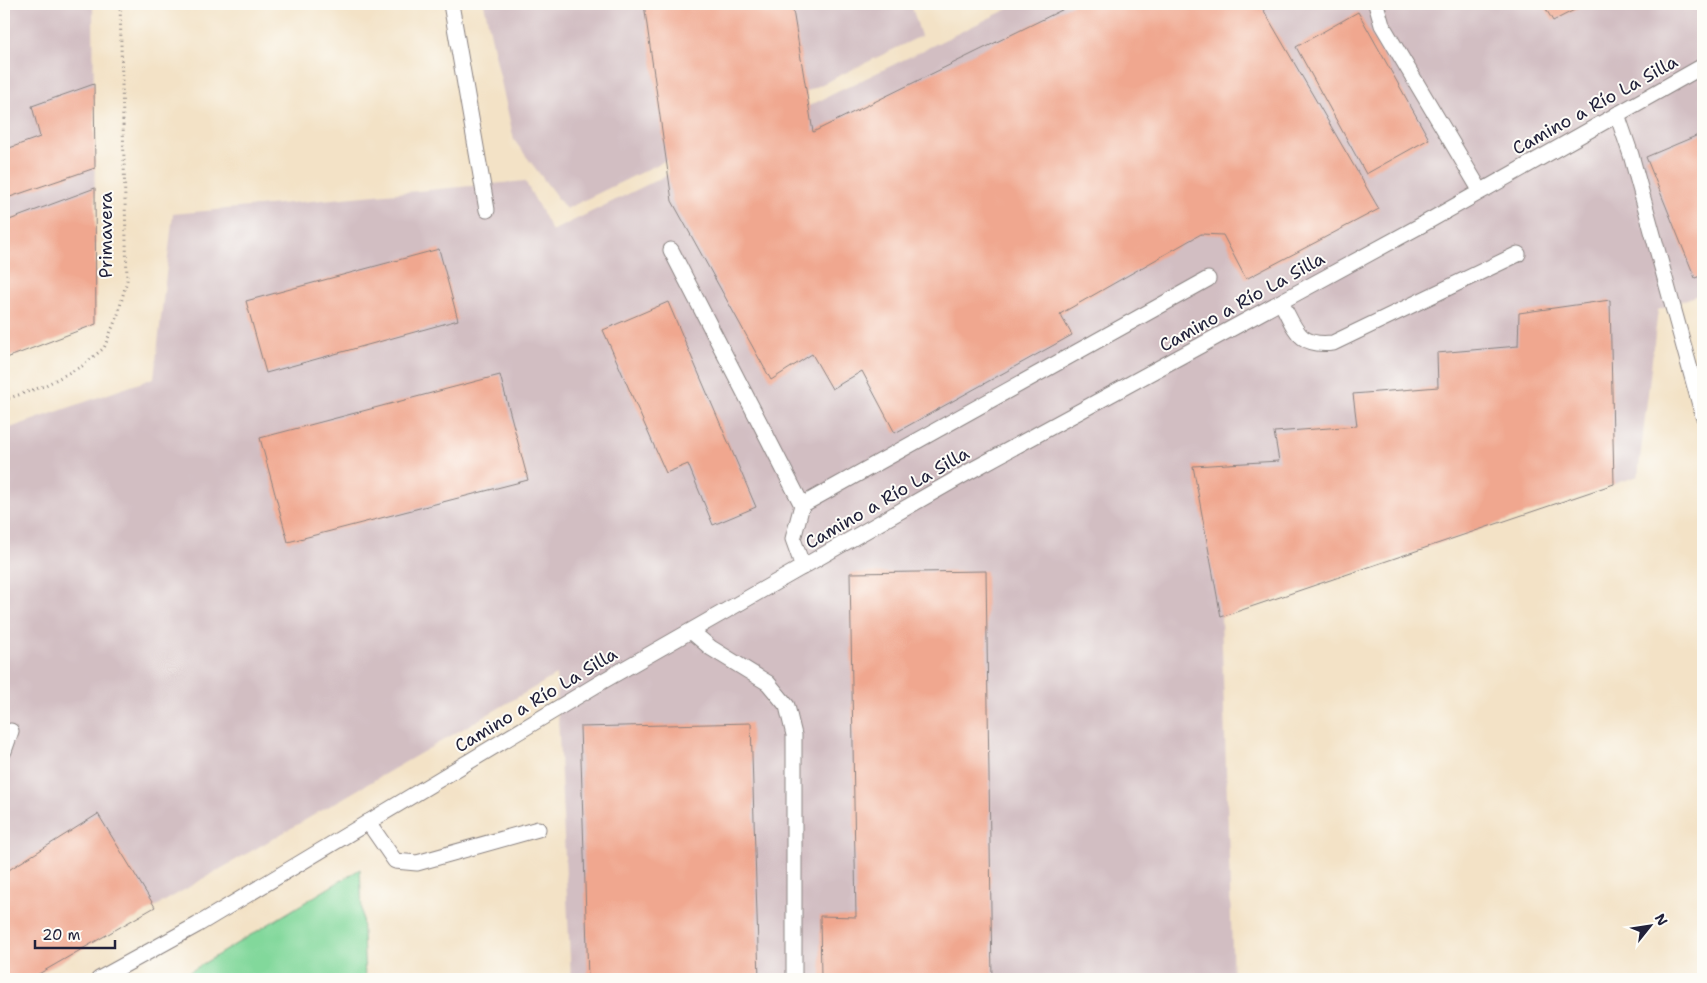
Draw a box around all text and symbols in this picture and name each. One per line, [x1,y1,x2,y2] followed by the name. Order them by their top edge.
[1508,50,1682,160] street label: Camino a Río La Silla
[94,192,118,278] street label: Primavera
[1155,247,1329,357] street label: Camino a Río La Silla
[801,441,973,555] street label: Camino a Río La Silla
[450,642,622,758] street label: Camino a Río La Silla
[1624,900,1674,950] north arrow
[1651,910,1672,929] text: N
[35,918,115,950] scale bar
[42,925,81,945] text: 20 m

